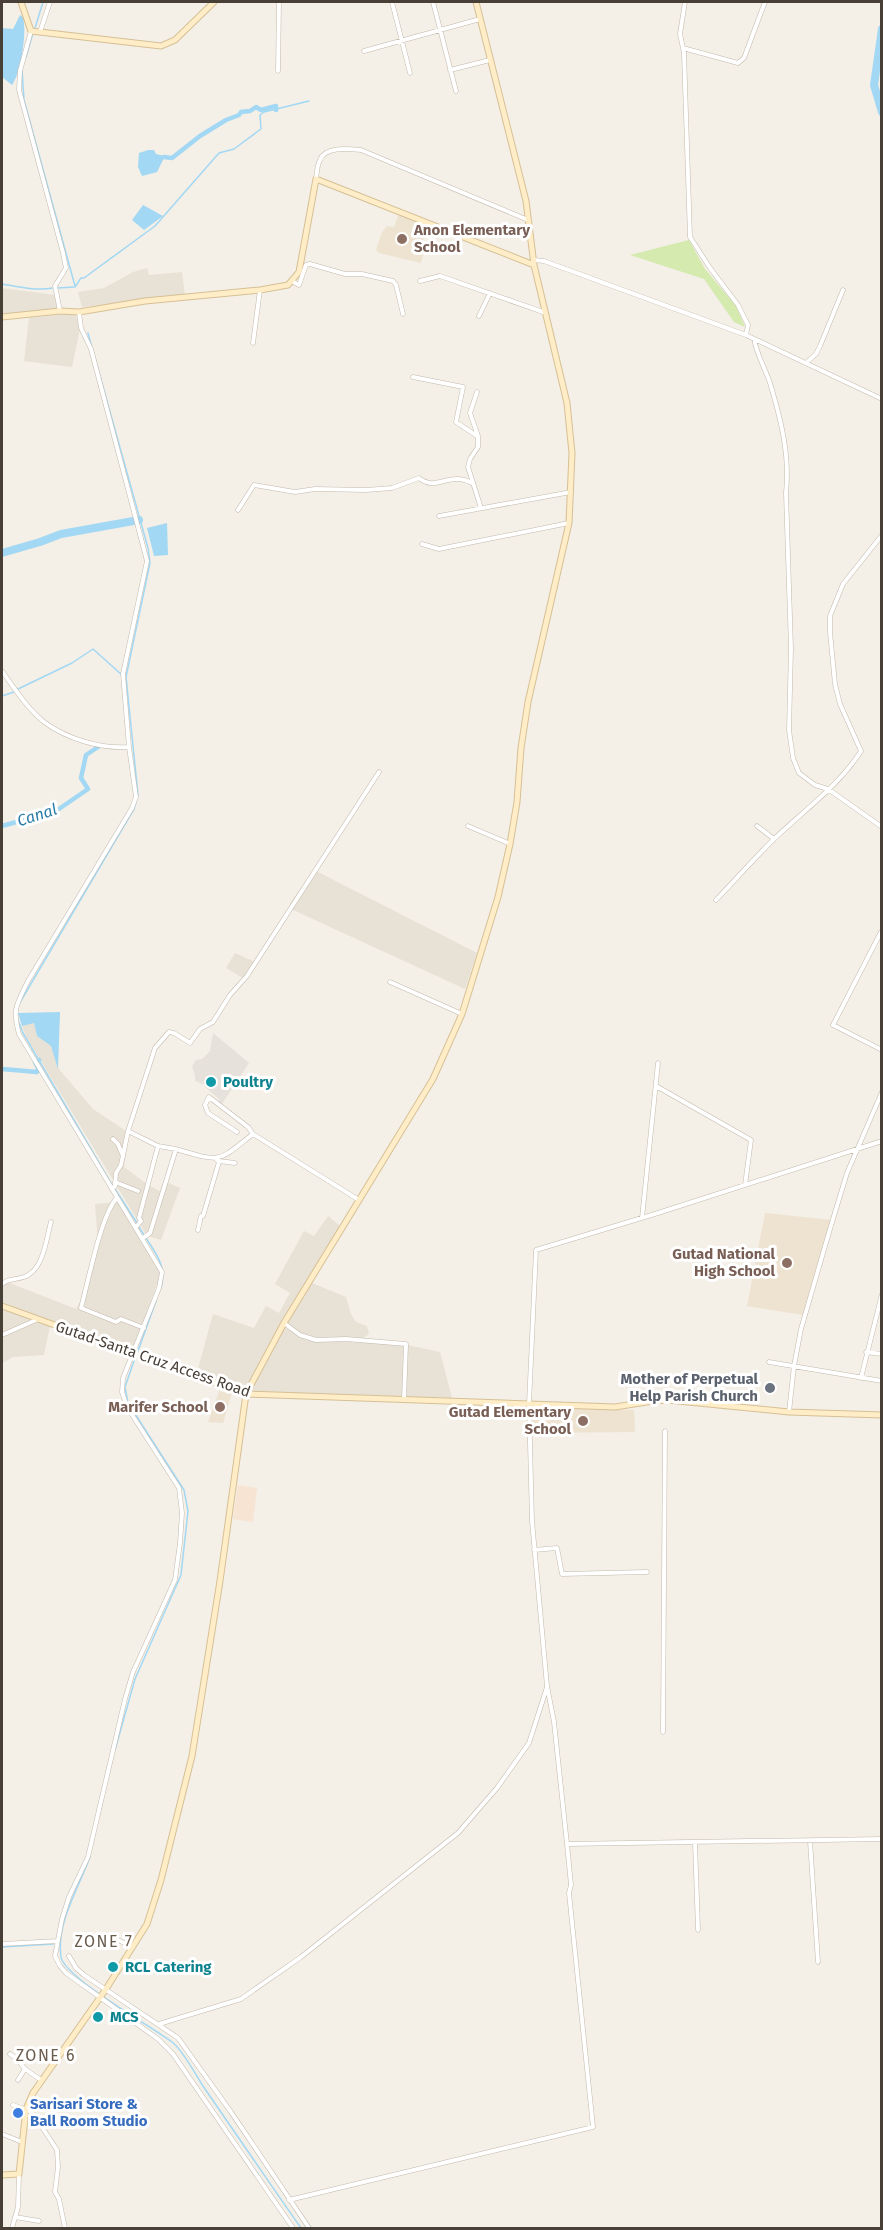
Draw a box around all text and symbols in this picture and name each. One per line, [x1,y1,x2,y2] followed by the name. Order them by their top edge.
[413,221,530,256] place label: Anon Elementary School
[395,232,409,246] marker: Anon Elementary School
[15,800,59,830] water label: Canal
[223,1073,273,1091] place label: Poultry
[204,1075,218,1089] marker: Poultry
[672,1245,776,1280] place label: Gutad National High School
[780,1256,794,1270] marker: Gutad National High School
[53,1317,253,1401] street label: Gutad-Santa Cruz Access Road
[621,1370,759,1405] place label: Mother of Perpetual Help Parish Church
[763,1381,777,1395] marker: Mother of Perpetual Help Parish Church
[108,1398,209,1416] place label: Marifer School
[213,1400,227,1414] marker: Marifer School
[449,1403,572,1438] place label: Gutad Elementary School
[576,1414,590,1428] marker: Gutad Elementary School
[75,1932,133,1951] district label: ZONE 7
[125,1958,212,1976] place label: RCL Catering
[106,1960,120,1974] marker: RCL Catering
[110,2008,139,2026] place label: MCS
[91,2010,105,2024] marker: MCS
[16,2046,76,2065] district label: ZONE 6
[30,2095,148,2130] place label: Sarisari Store & Ball Room Studio
[11,2106,25,2120] marker: Sarisari Store & Ball Room Studio

